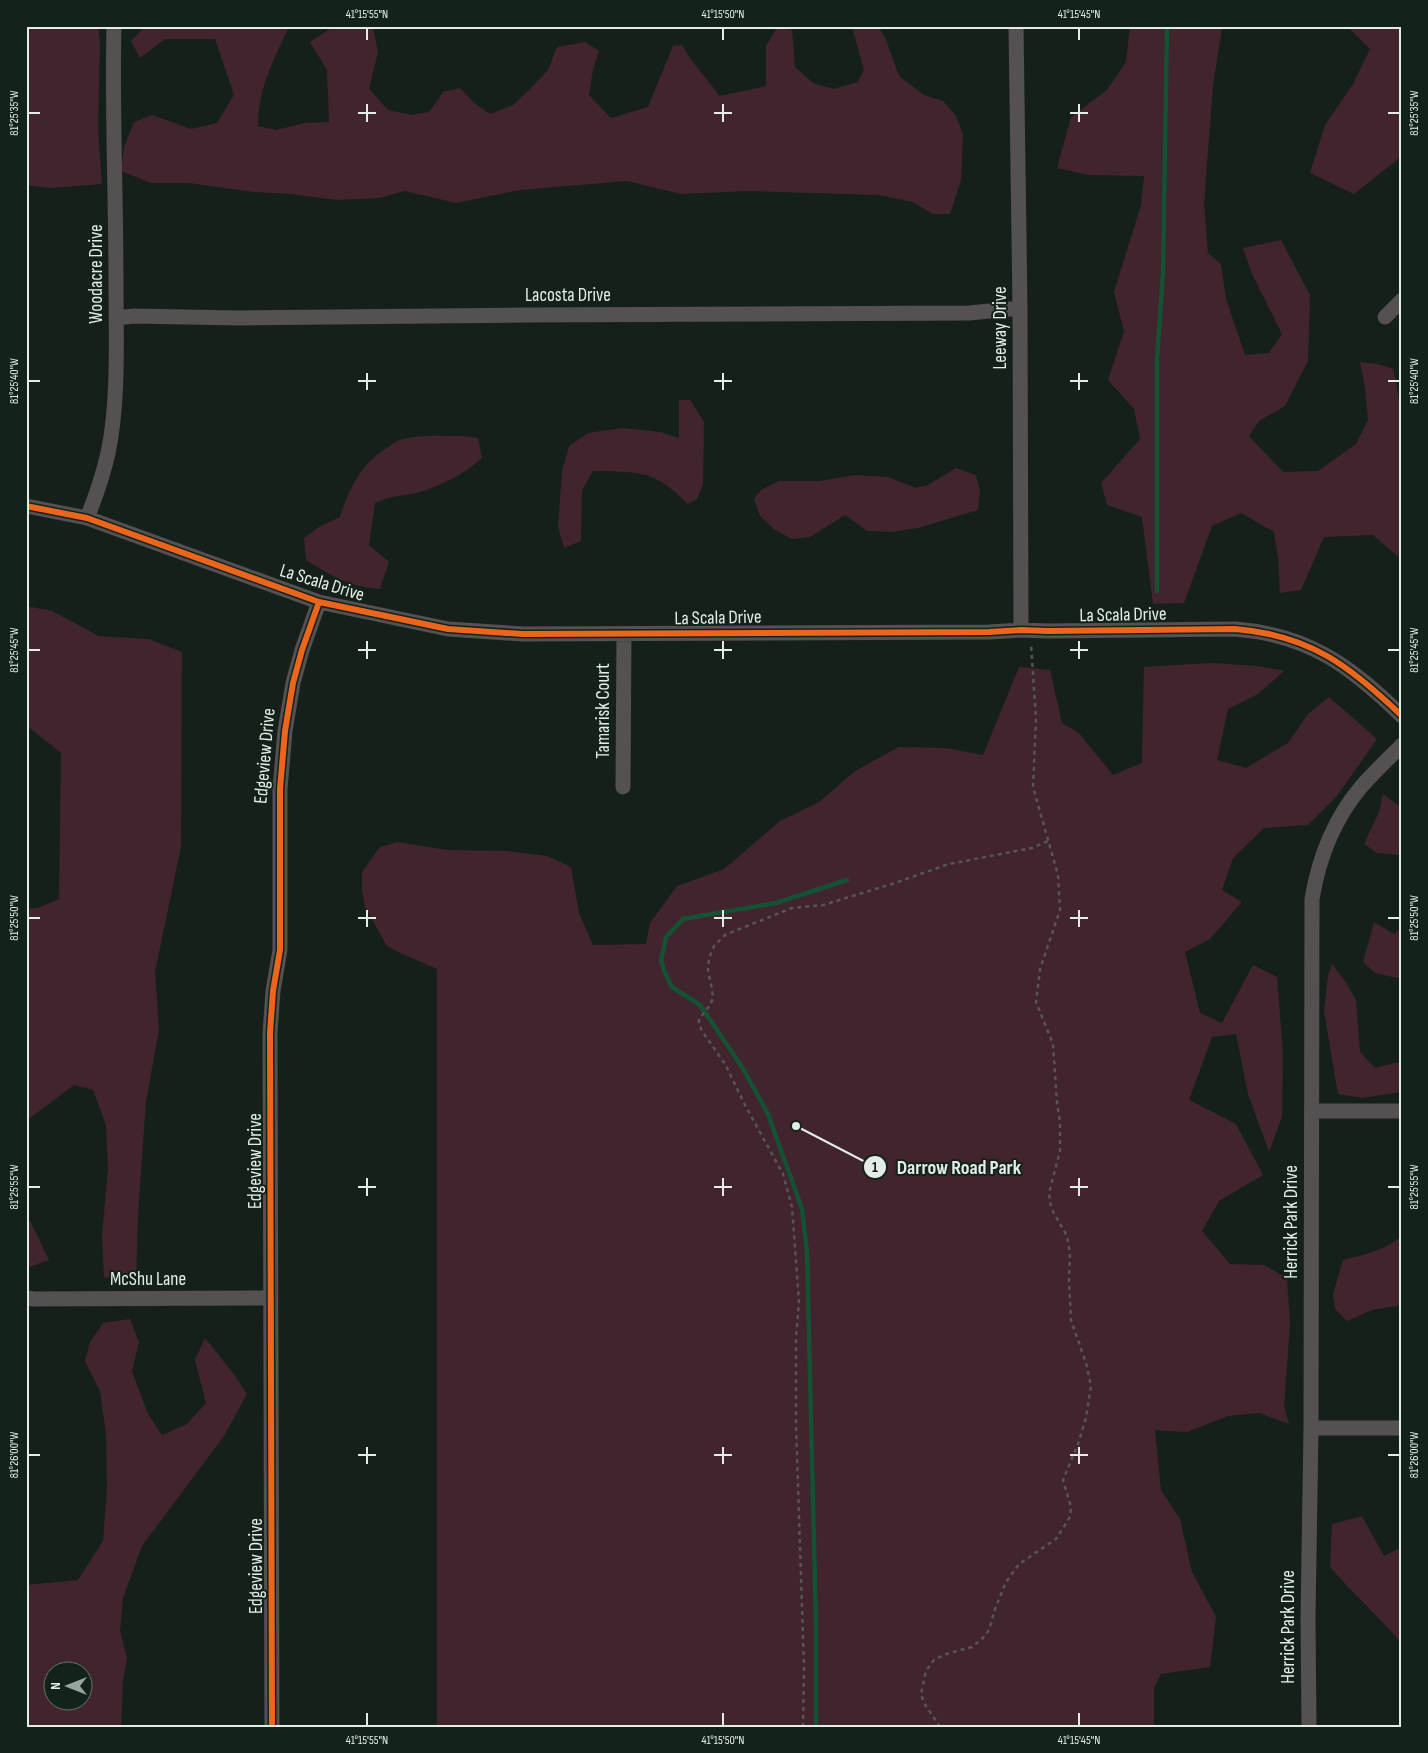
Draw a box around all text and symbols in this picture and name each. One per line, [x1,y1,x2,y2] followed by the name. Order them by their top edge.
[346,7,388,22] text: 41°15'55"N
[702,7,744,22] text: 41°15'50"N
[1058,7,1100,22] text: 41°15'45"N
[7,90,22,136] text: 81°25'35"W
[1407,90,1422,136] text: 81°25'35"W
[85,224,108,324] street label: Woodacre Drive
[525,284,611,307] street label: Lacosta Drive
[989,286,1012,370] street label: Leeway Drive
[7,358,22,404] text: 81°25'40"W
[1407,358,1422,404] text: 81°25'40"W
[277,559,367,607] street label: La Scala Drive
[1079,603,1167,627] street label: La Scala Drive
[674,606,762,630] street label: La Scala Drive
[7,627,22,673] text: 81°25'45"W
[1407,627,1422,673] text: 81°25'45"W
[592,663,615,759] street label: Tamarisk Court
[249,707,281,805] street label: Edgeview Drive
[7,895,22,941] text: 81°25'50"W
[1407,895,1422,941] text: 81°25'50"W
[244,1113,267,1209] street label: Edgeview Drive
[862,1149,1031,1184] callout: Darrow Road Park
[897,1156,1022,1180] text: Darrow Road Park
[872,1158,878,1177] text: 1
[7,1164,22,1210] text: 81°25'55"W
[1407,1164,1422,1210] text: 81°25'55"W
[1280,1165,1303,1279] street label: Herrick Park Drive
[110,1268,186,1291] street label: McShu Lane
[7,1432,22,1478] text: 81°26'00"W
[1407,1432,1422,1478] text: 81°26'00"W
[245,1518,268,1614] street label: Edgeview Drive
[1277,1570,1300,1684] street label: Herrick Park Drive
[42,1660,92,1710] north arrow
[47,1682,64,1690] text: N
[346,1733,388,1748] text: 41°15'55"N
[702,1733,744,1748] text: 41°15'50"N
[1058,1733,1100,1748] text: 41°15'45"N

